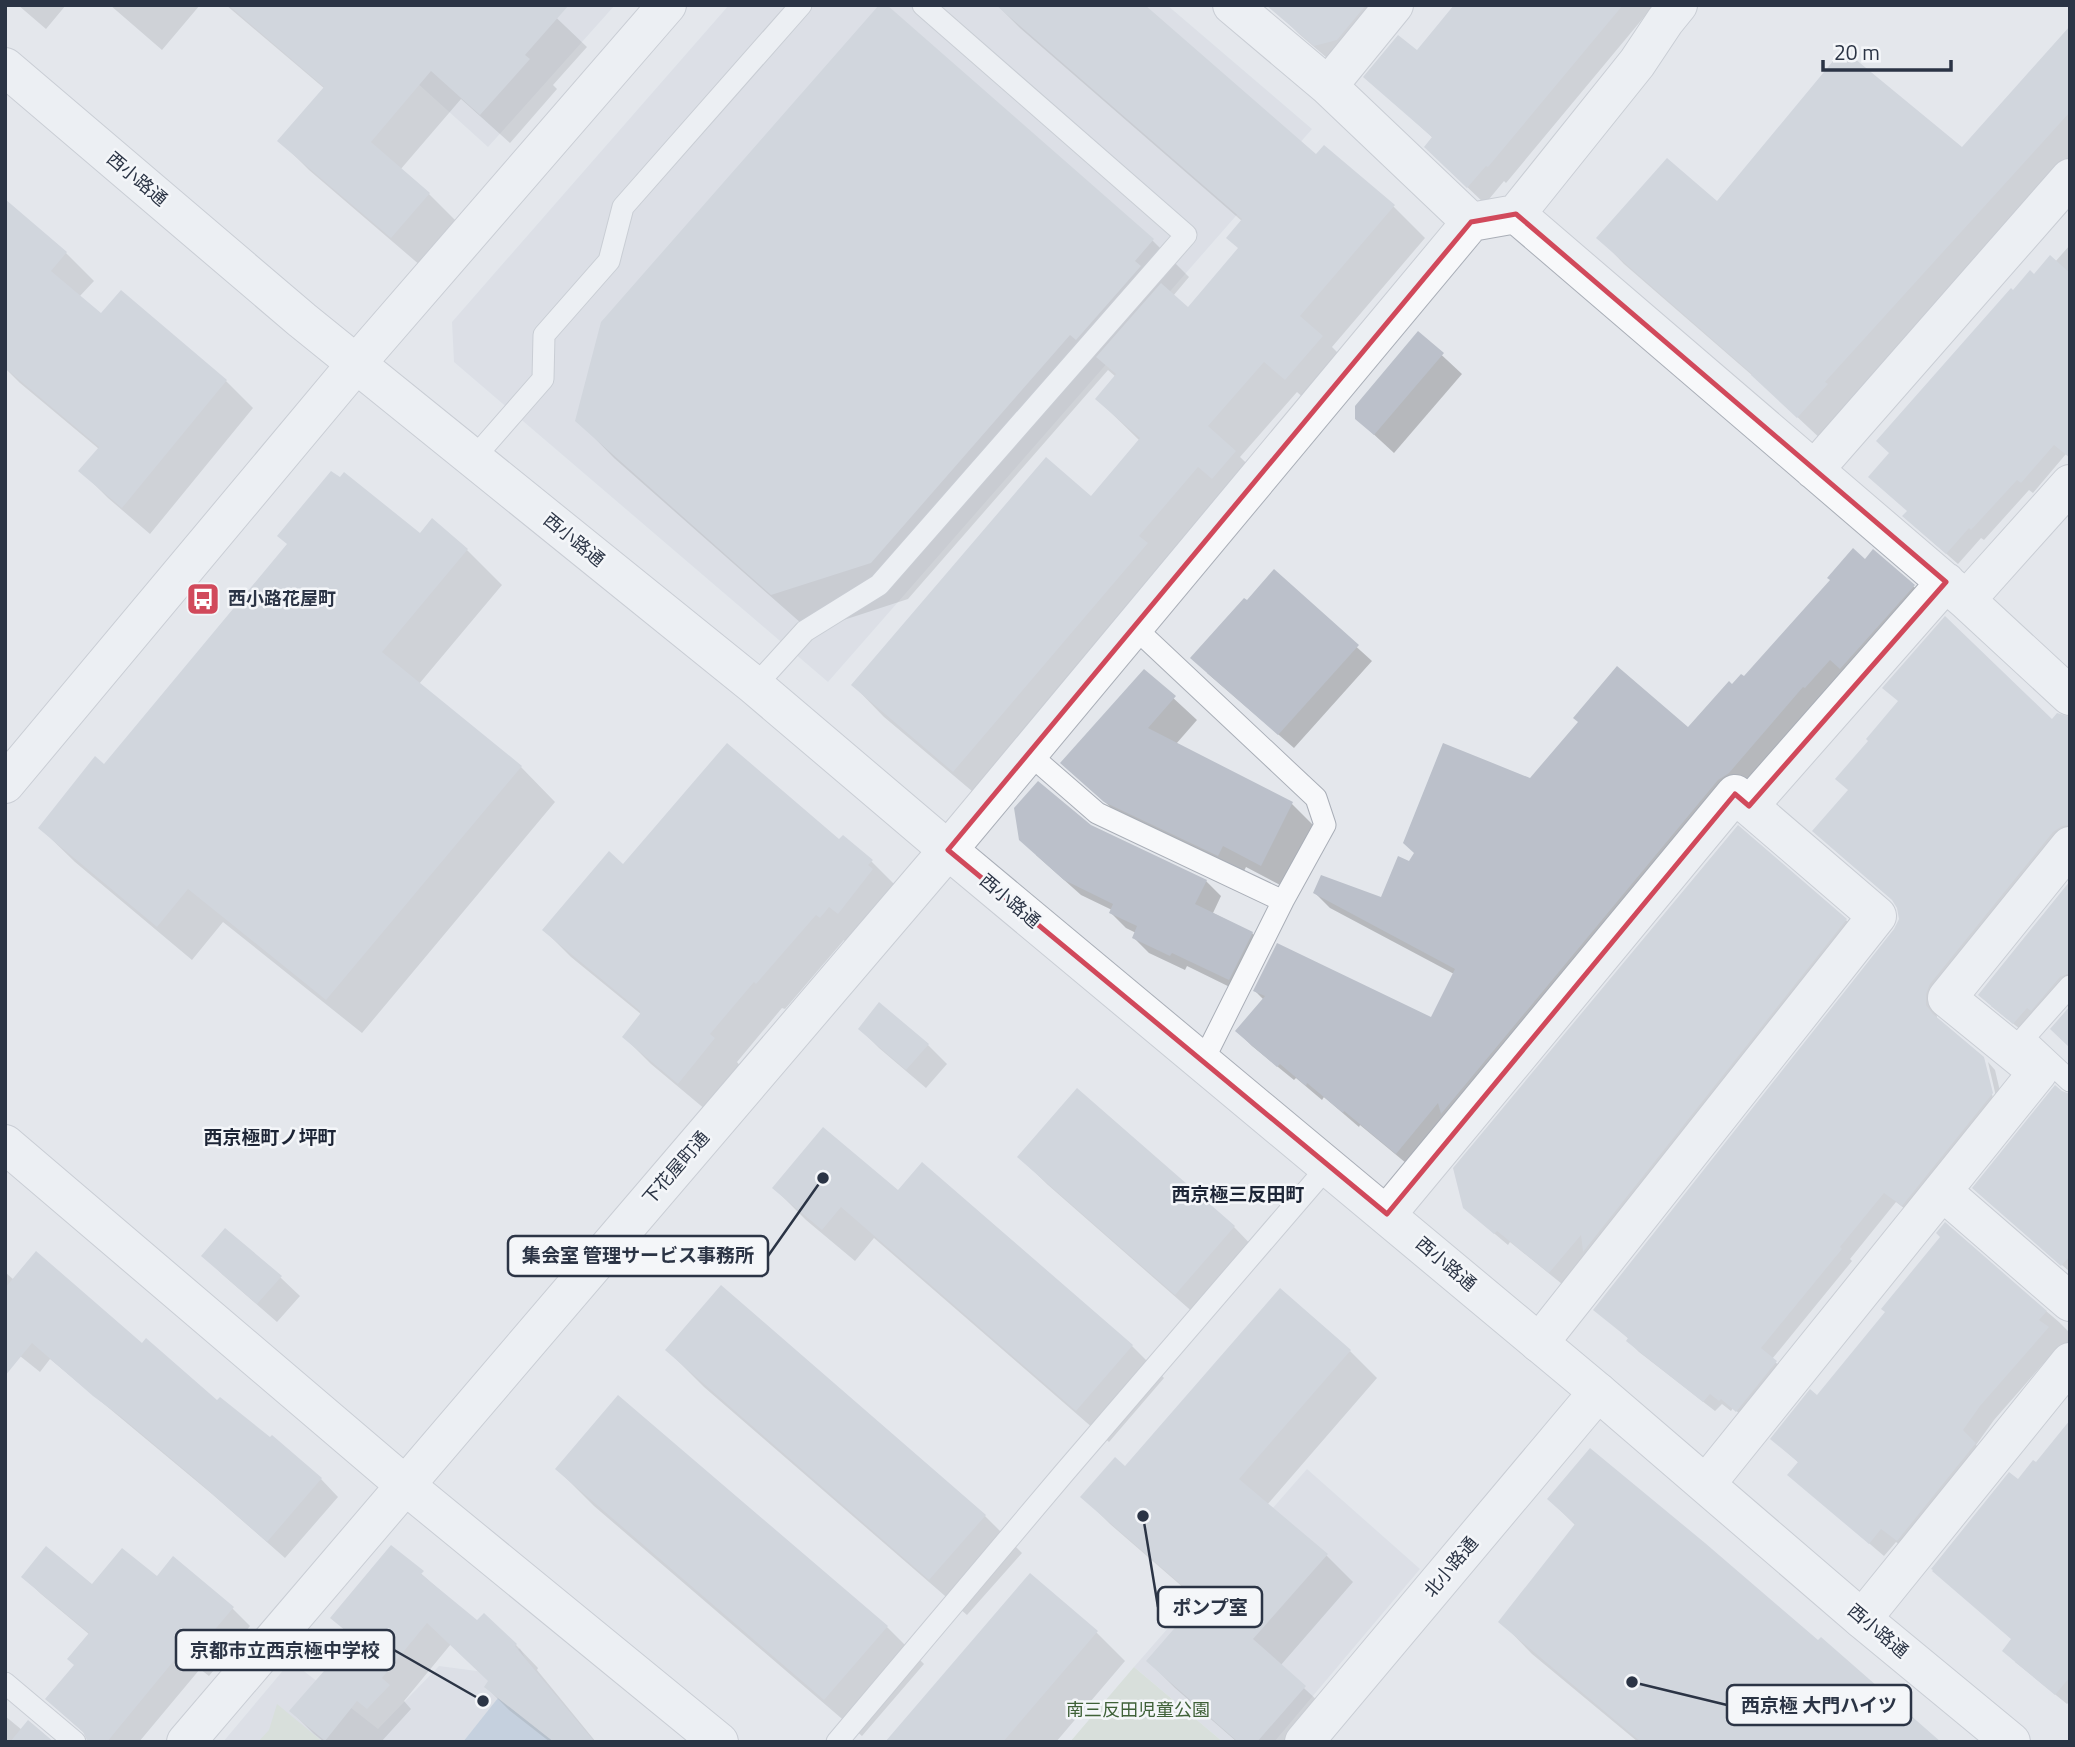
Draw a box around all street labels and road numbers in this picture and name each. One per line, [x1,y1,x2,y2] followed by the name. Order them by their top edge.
[101,145,174,212] street label: 西小路通
[538,506,611,573] street label: 西小路通
[974,867,1047,934] street label: 西小路通
[636,1125,715,1210] street label: 下花屋町通
[1410,1230,1483,1297] street label: 西小路通
[1417,1530,1484,1603] street label: 北小路通
[1842,1597,1915,1664] street label: 西小路通

